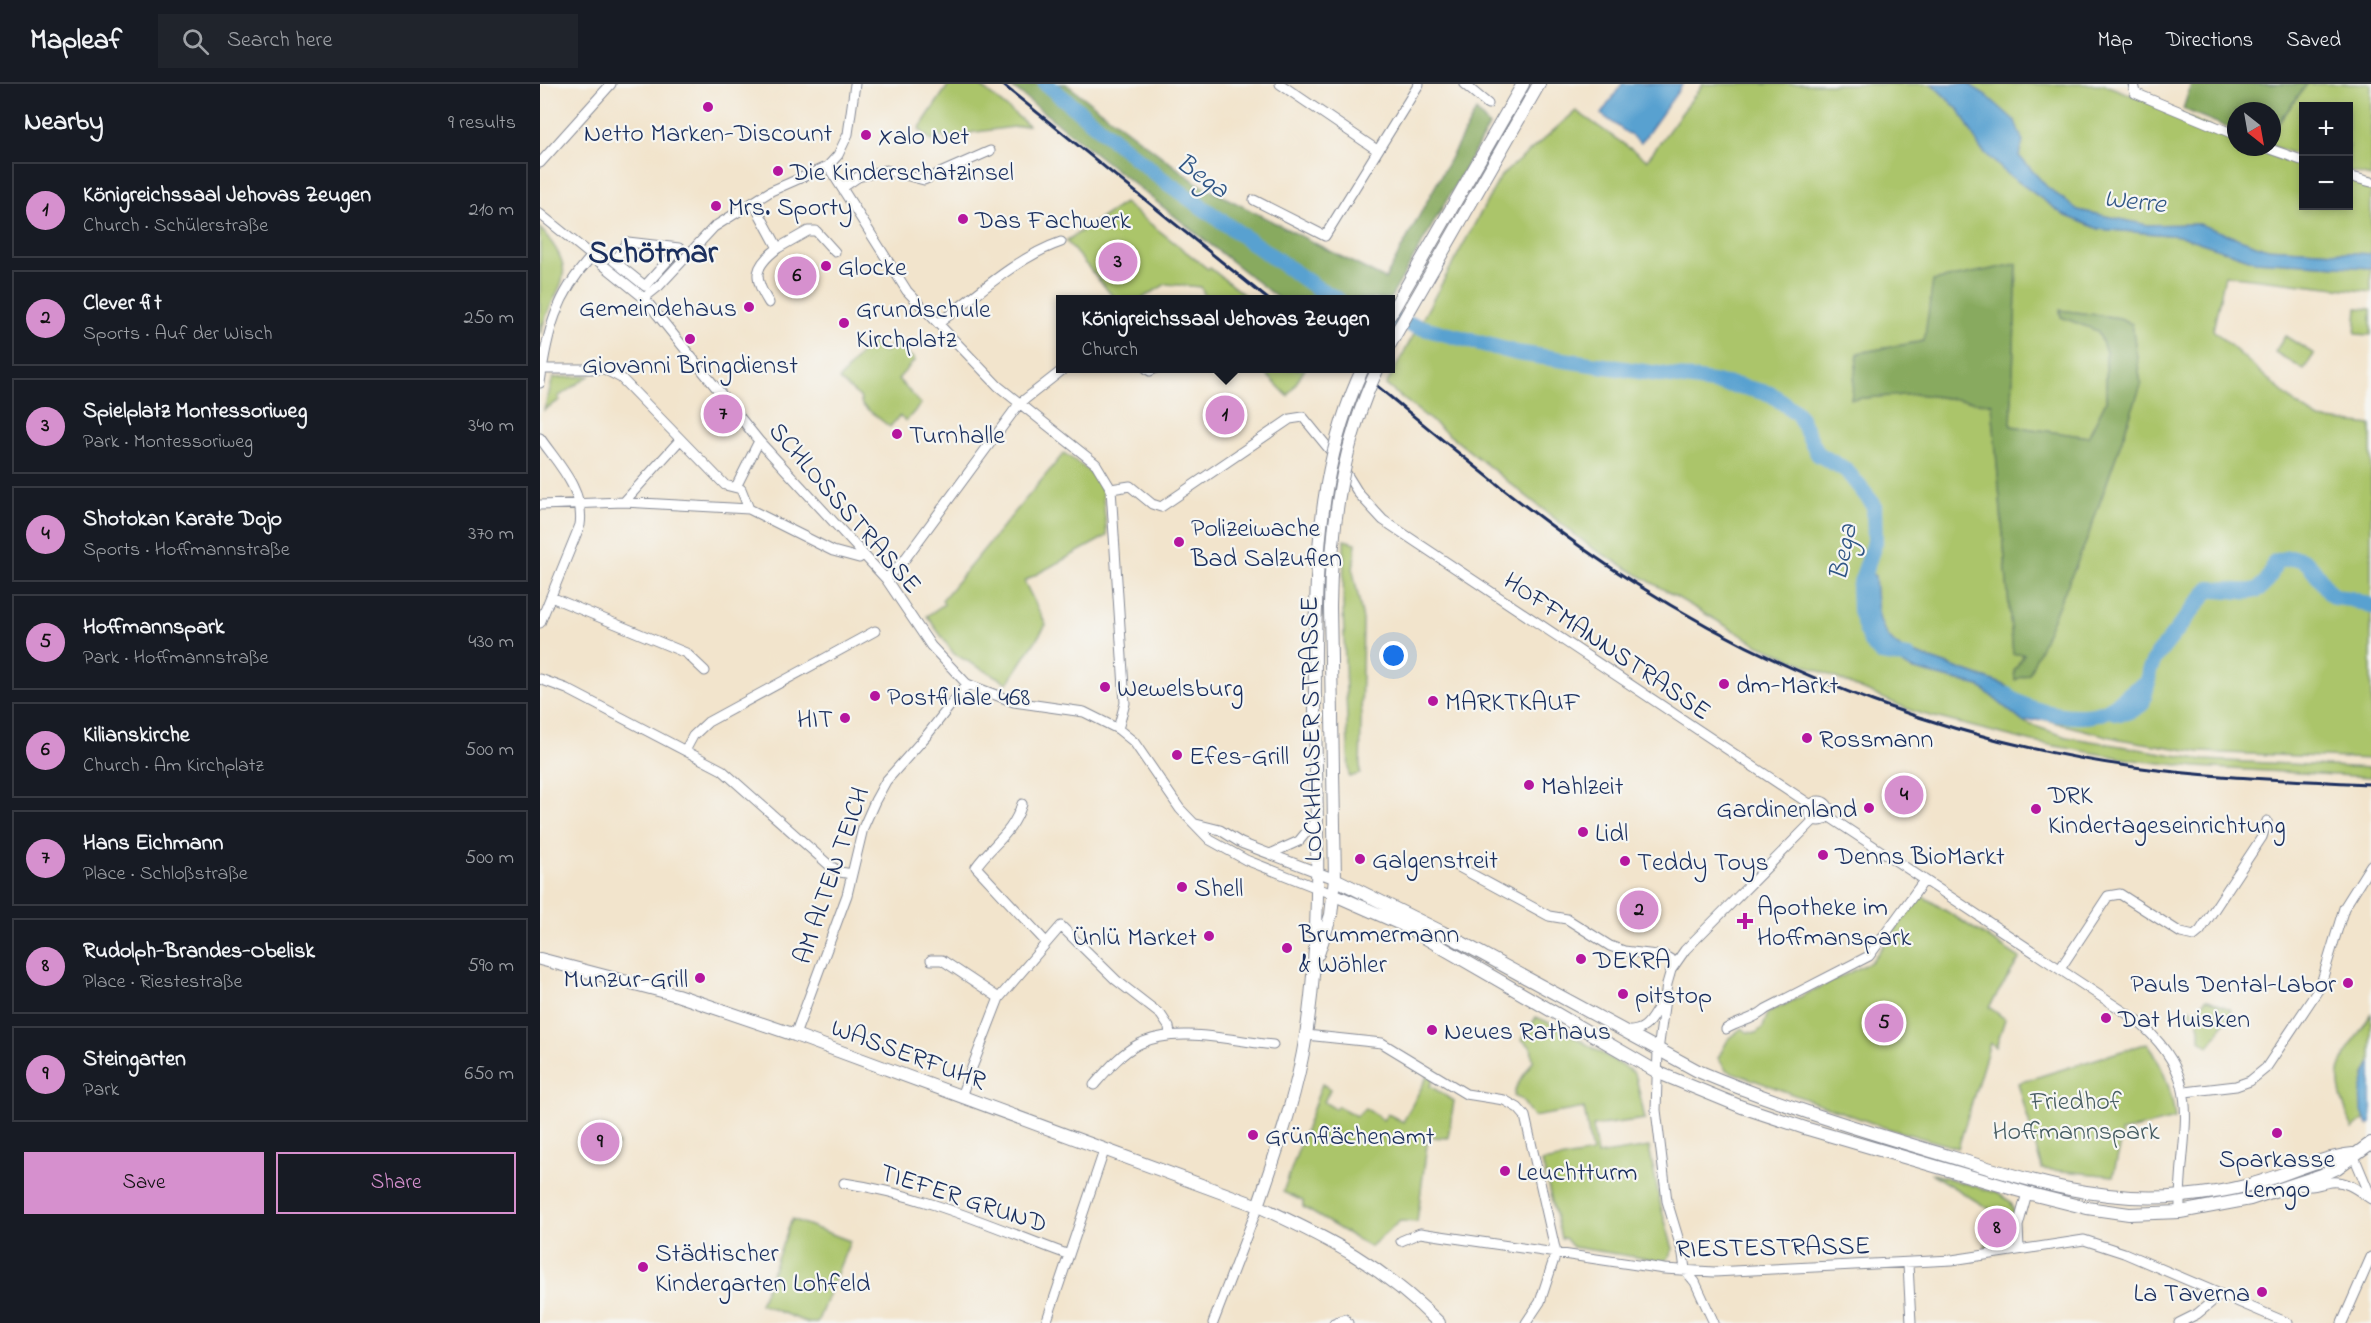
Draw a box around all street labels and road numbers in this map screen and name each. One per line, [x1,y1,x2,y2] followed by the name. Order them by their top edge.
[758,415,929,603] street label: SCHLOSSSTRASSE
[1495,564,1718,731] street label: HOFFMANNSTRASSE
[1292,596,1334,862] street label: LOCKHAUSER STRASSE
[785,782,881,970] street label: AM ALTEN TEICH
[825,1010,991,1102] street label: WASSERFUHR
[874,1155,1052,1245] street label: TIEFER GRUND
[1675,1228,1871,1270] street label: RIESTESTRASSE

